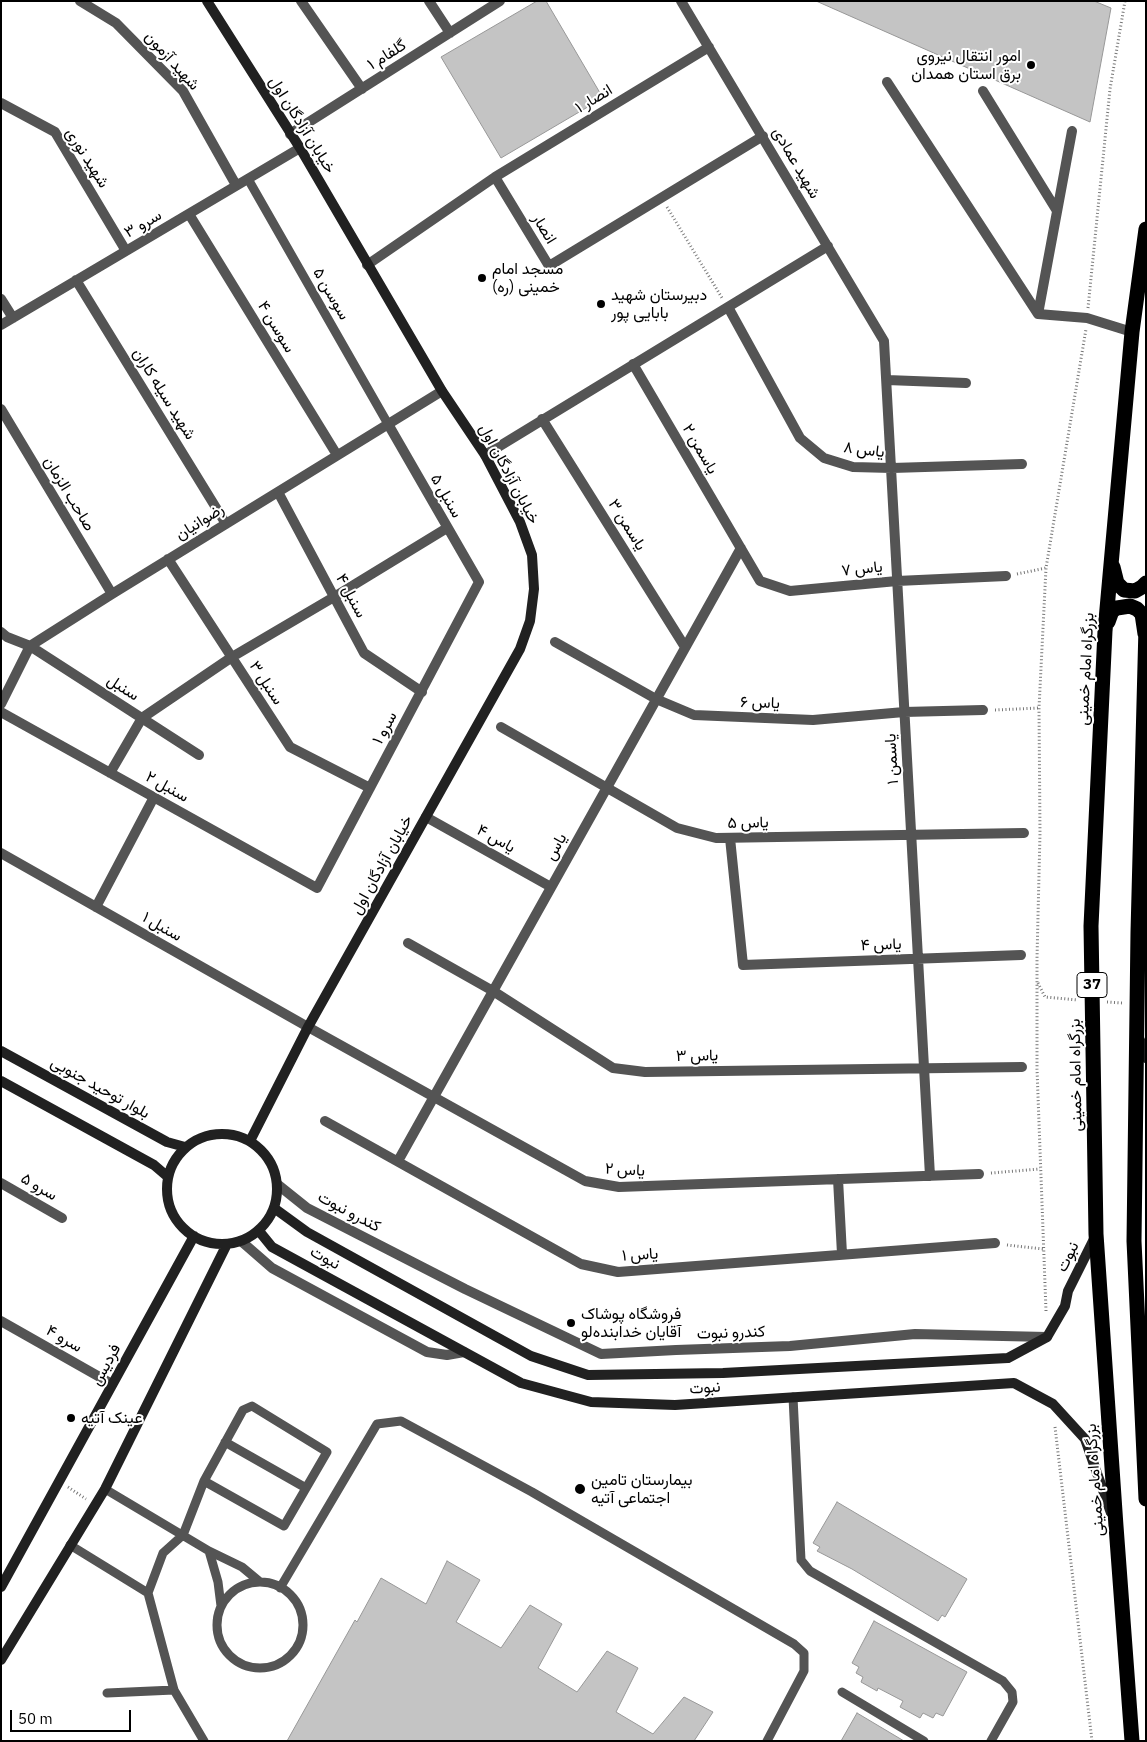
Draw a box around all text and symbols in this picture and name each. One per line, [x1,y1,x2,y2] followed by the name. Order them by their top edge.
[140,27,204,95] street label: شهید آزمون
[364,36,410,74] street label: گلفام ۱
[911,46,1021,84] place label: امور انتقال نیروی برق استان همدان
[1025,59,1037,71] marker: امور انتقال نیروی برق استان همدان
[265,73,339,177] street label: خیابان آزادگان اول
[572,80,616,118] street label: انصار ۱
[61,124,113,192] street label: شهید نوری
[768,124,824,202] street label: شهید عمادی
[121,206,165,242] street label: سرو ۳
[528,210,560,248] street label: انصار
[492,259,563,297] place label: مسجد امام خمینی (ره)
[308,264,354,324] street label: سوسن ۵
[476,272,488,284] marker: مسجد امام خمینی (ره)
[611,285,707,323] place label: دبیرستان شهید بابایی پور
[253,298,299,356] street label: سوسن ۴
[595,298,607,310] marker: دبیرستان شهید بابایی پور
[128,345,200,443] street label: شهید سیله کاران
[475,421,543,527] street label: خیابان آزادگان اول
[678,421,722,477] street label: یاسمن ۲
[842,438,886,462] street label: یاس ۸
[39,453,99,535] street label: صاحب الزمان
[426,471,466,521] street label: سنبل ۵
[604,496,650,554] street label: یاسمن ۳
[172,500,228,544] street label: رضوانیان
[840,557,884,581] street label: یاس ۷
[331,571,371,621] street label: سنبل ۴
[1073,612,1099,726] street label: بزرگراه امام خمینی
[245,657,287,709] street label: سنبل ۳
[103,671,143,705] street label: سنبل
[740,693,780,713] street label: یاس ۶
[369,708,401,748] street label: سرو ۱
[881,733,903,785] street label: یاسمن ۱
[142,767,192,807] street label: سنبل ۲
[347,812,417,918] street label: خیابان آزادگان اول
[727,813,769,833] street label: یاس ۵
[473,821,519,857] street label: یاس ۴
[541,830,571,864] street label: یاس
[139,908,185,946] street label: سنبل ۱
[860,935,902,955] street label: یاس ۴
[1077,972,1107,998] road number: 37
[1065,1018,1087,1132] street label: بزرگراه امام خمینی
[676,1046,718,1066] street label: یاس ۳
[47,1053,153,1123] street label: بلوار توحید جنوبی
[604,1159,646,1181] street label: یاس ۲
[17,1169,61,1205] street label: سرو ۵
[314,1187,384,1237] street label: کندرو نبوت
[1053,1239,1083,1275] street label: نبوت
[307,1242,343,1274] street label: نبوت
[621,1244,659,1266] street label: یاس ۱
[581,1304,681,1342] place label: فروشگاه پوشاک آقایان خدابنده‌لو
[565,1317,577,1329] marker: فروشگاه پوشاک آقایان خدابنده‌لو
[42,1321,86,1357] street label: سرو ۴
[697,1322,765,1344] street label: کندرو نبوت
[87,1341,125,1389] street label: فردیس
[689,1377,721,1399] street label: نبوت
[81,1408,143,1428] place label: عینک آتیه
[65,1412,77,1424] marker: عینک آتیه
[1081,1423,1109,1537] street label: بزرگراه امام خمینی
[591,1470,693,1508] place label: بیمارستان تامین اجتماعی آتیه
[573,1482,587,1496] marker: بیمارستان تامین اجتماعی آتیه
[12,1700,134,1732] scale bar
[18,1709,53,1728] text: 50 m

